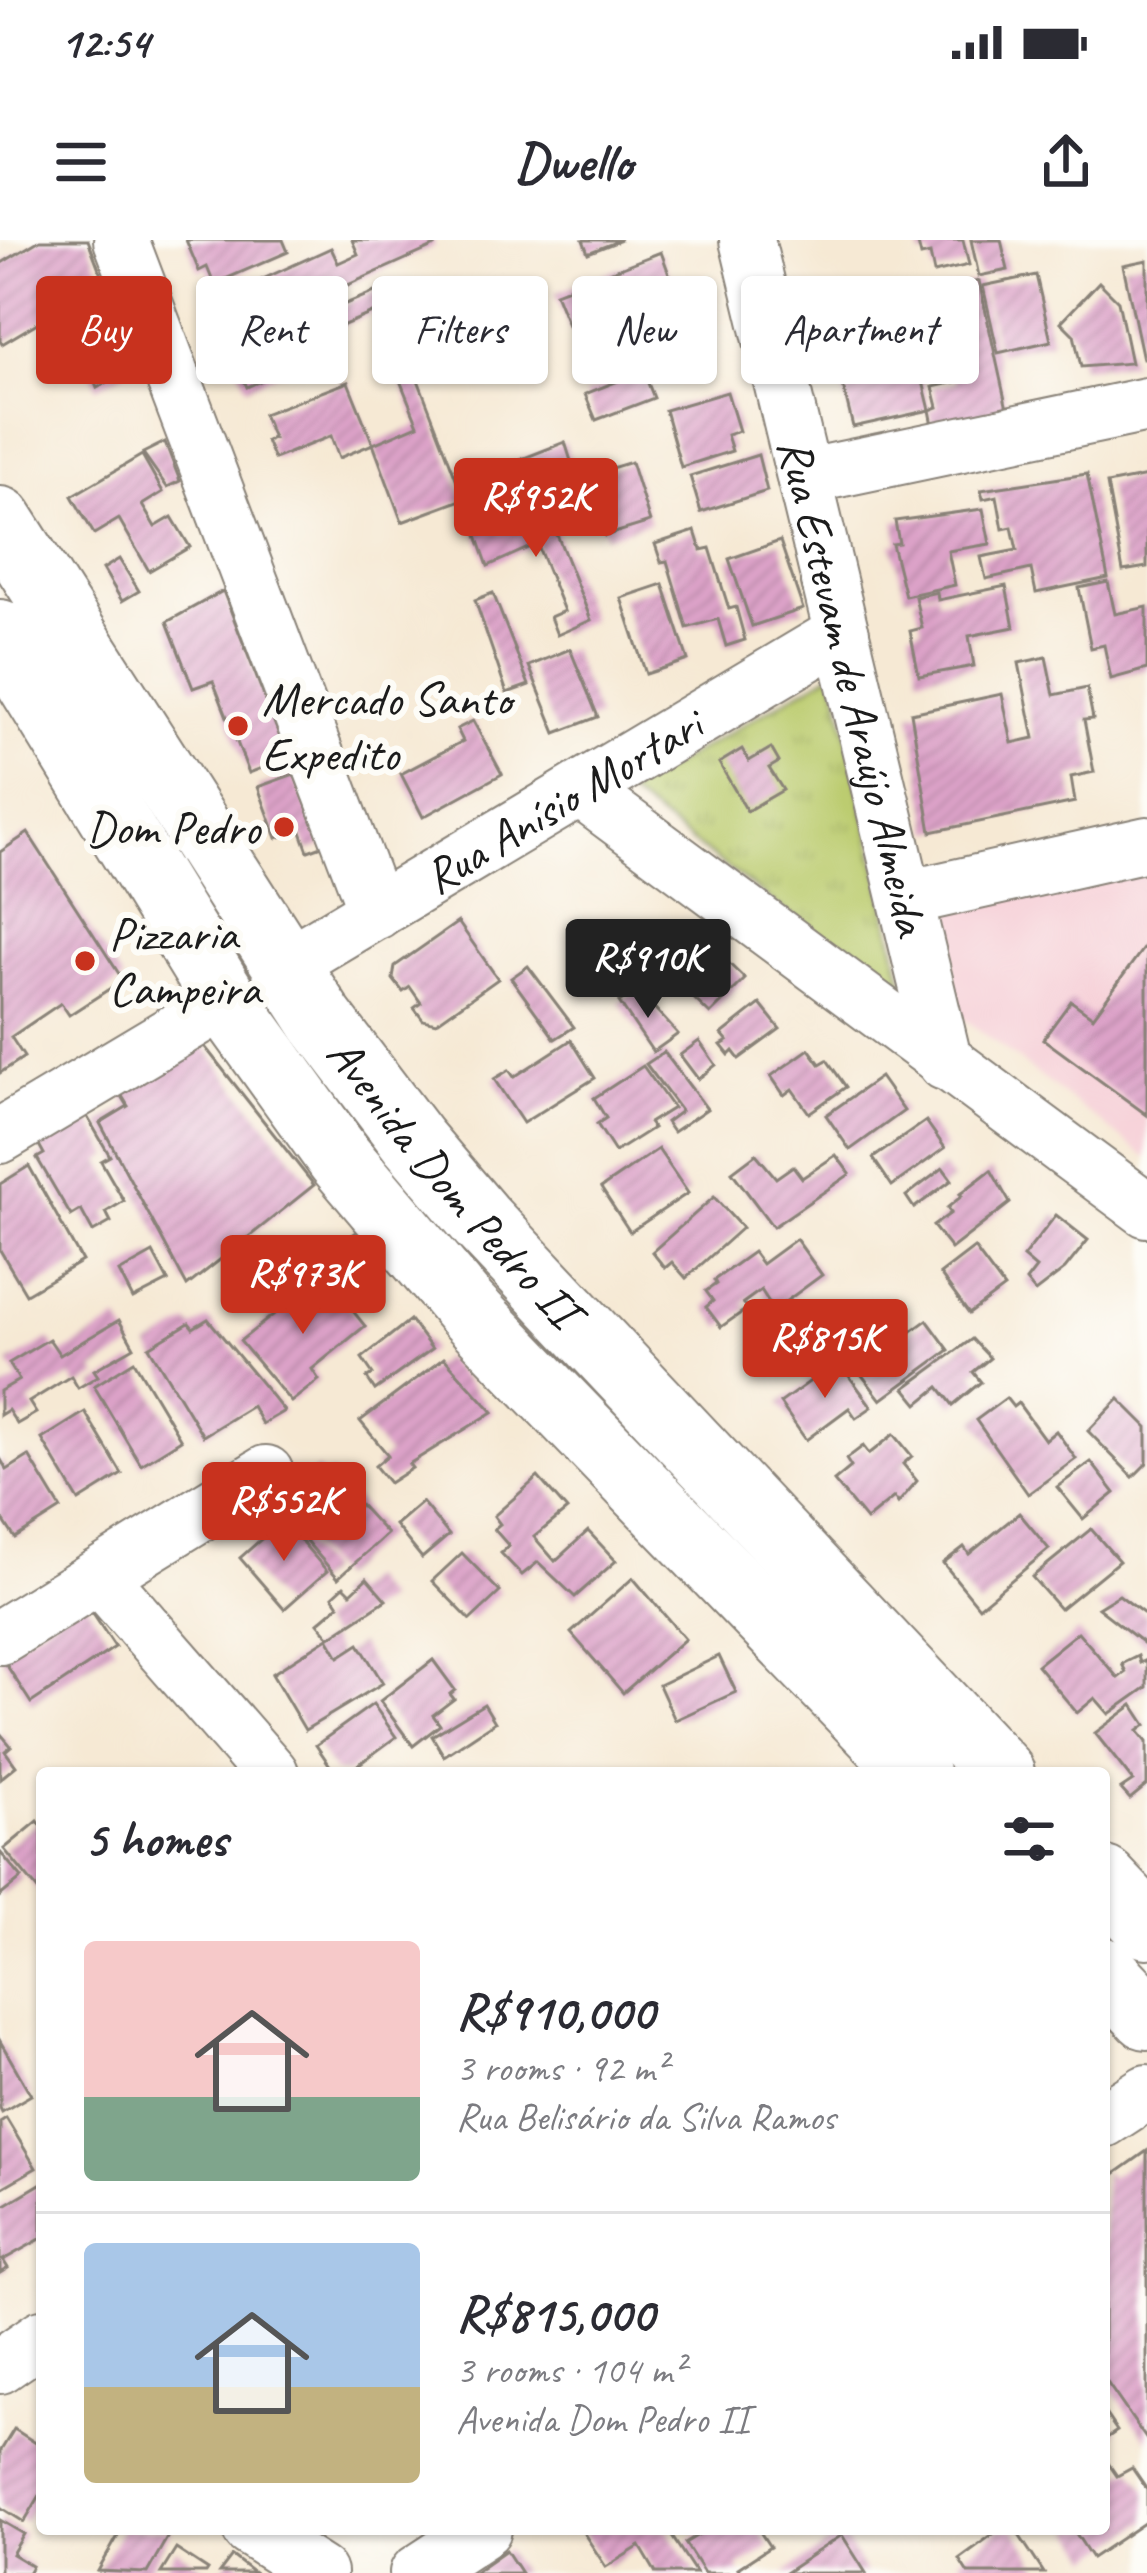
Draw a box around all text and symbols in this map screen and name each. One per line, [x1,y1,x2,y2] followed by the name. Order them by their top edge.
[60,14,149,71] text: 12:54
[515,128,632,196] text: Dwello
[48,129,114,195] icon: menu
[1033,129,1099,195] icon: share
[36,276,172,384] chip: Buy
[196,276,348,384] chip: Rent
[372,276,548,384] chip: Filters
[572,276,717,384] chip: New
[741,276,979,384] chip: Apartment
[765,432,943,944] street label: Rua Estevam de Araújo Almeida
[438,458,634,560] pin: R$952K
[481,472,591,521] text: R$952K
[262,669,516,784] place label: Mercado Santo Expedito
[413,692,717,907] street label: Rua Anísio Mortari
[225,713,251,739] marker: Mercado Santo Expedito
[86,798,262,858] place label: Dom Pedro
[271,814,297,840] marker: Dom Pedro
[109,904,264,1019] place label: Pizzaria Campeira
[550,919,746,1021] pin: R$910K
[593,933,703,982] text: R$910K
[72,948,98,974] marker: Pizzaria Campeira
[314,1026,600,1347] street label: Avenida Dom Pedro II
[205,1235,401,1337] pin: R$973K
[248,1249,358,1298] text: R$973K
[727,1299,923,1401] pin: R$815K
[770,1313,880,1362] text: R$815K
[186,1462,382,1564] pin: R$552K
[229,1476,339,1525] text: R$552K
[996,1806,1062,1872] icon: filters
[84,1807,227,1871] text: 5 homes
[456,1980,654,2044] text: R$910,000
[180,1989,324,2133] icon: home
[456,2044,667,2093] text: 3 rooms · 92 m²
[456,2093,836,2142] text: Rua Belisário da Silva Ramos
[456,2282,654,2346] text: R$815,000
[180,2291,324,2435] icon: home
[456,2346,684,2395] text: 3 rooms · 104 m²
[456,2395,749,2444] text: Avenida Dom Pedro II

